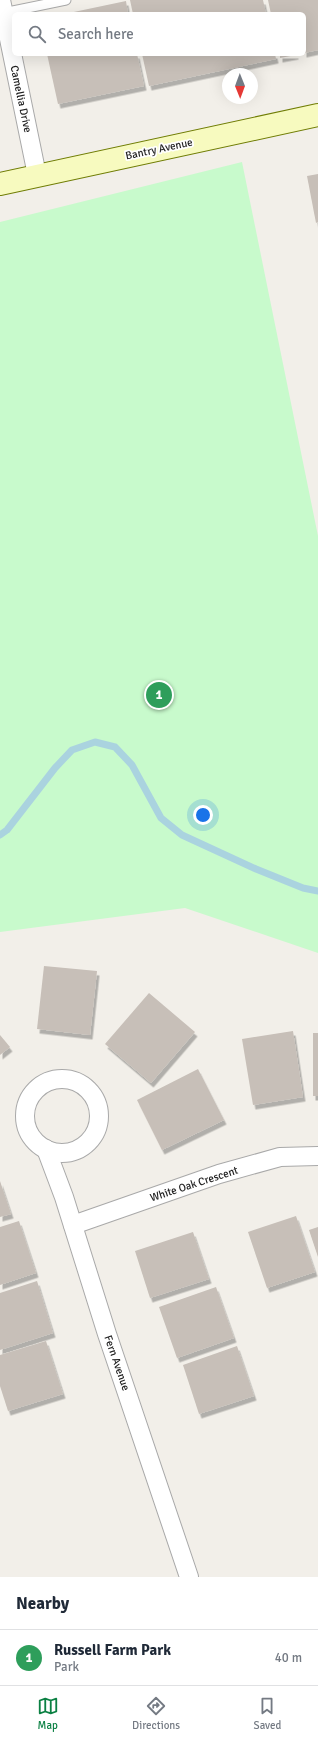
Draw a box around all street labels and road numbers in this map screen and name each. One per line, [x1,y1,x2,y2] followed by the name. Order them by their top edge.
[8,64,34,134] street label: Camellia Drive
[124,136,194,162] street label: Bantry Avenue
[148,1164,240,1204] street label: White Oak Crescent
[101,1334,133,1392] street label: Fern Avenue

